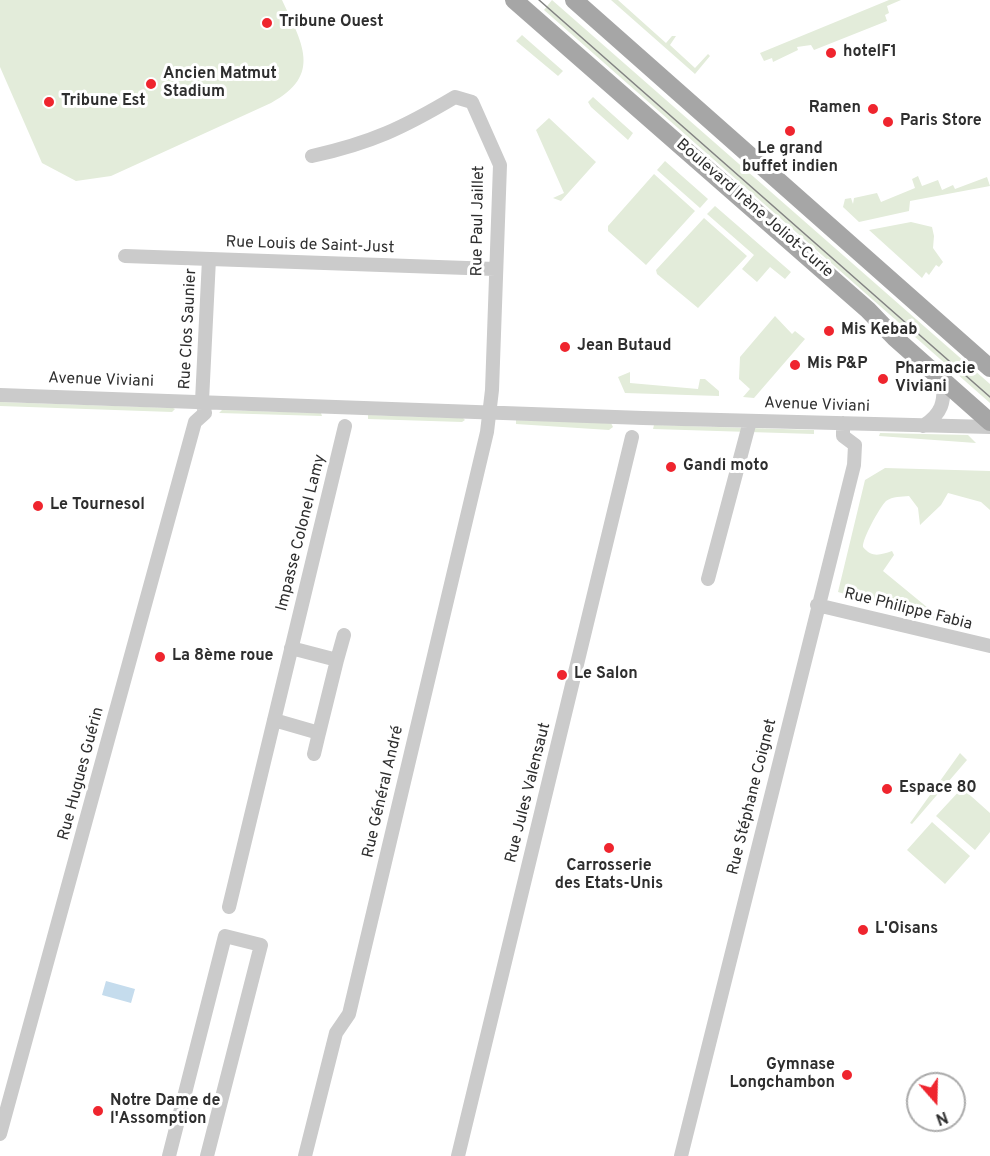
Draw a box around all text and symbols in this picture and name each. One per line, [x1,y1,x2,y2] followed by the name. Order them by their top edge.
[279,13,383,33] place label: Tribune Ouest
[260,16,274,30] marker: Tribune Ouest
[843,43,897,63] place label: hotelF1
[824,46,838,60] marker: hotelF1
[163,65,277,103] place label: Ancien Matmut Stadium
[144,77,158,91] marker: Ancien Matmut Stadium
[61,92,146,112] place label: Tribune Est
[42,95,56,109] marker: Tribune Est
[809,99,861,119] place label: Ramen
[866,102,880,116] marker: Ramen
[900,112,982,132] place label: Paris Store
[881,115,895,129] marker: Paris Store
[783,124,797,138] marker: Le grand buffet indien
[672,136,836,282] street label: Boulevard Irène Joliot-Curie
[742,140,838,178] place label: Le grand buffet indien
[468,165,490,277] street label: Rue Paul Jaillet
[225,233,395,259] street label: Rue Louis de Saint-Just
[176,268,202,390] street label: Rue Clos Saunier
[841,321,917,341] place label: Mis Kebab
[822,324,836,338] marker: Mis Kebab
[577,337,671,357] place label: Jean Butaud
[558,340,572,354] marker: Jean Butaud
[807,355,867,375] place label: Mis P&P
[788,358,802,372] marker: Mis P&P
[895,360,975,398] place label: Pharmacie Viviani
[48,370,154,392] street label: Avenue Viviani
[876,372,890,386] marker: Pharmacie Viviani
[764,395,870,417] street label: Avenue Viviani
[273,453,331,613] street label: Impasse Colonel Lamy
[683,457,768,477] place label: Gandi moto
[664,460,678,474] marker: Gandi moto
[50,496,145,516] place label: Le Tournesol
[31,499,45,513] marker: Le Tournesol
[842,585,974,635] street label: Rue Philippe Fabia
[172,647,273,667] place label: La 8ème roue
[153,650,167,664] marker: La 8ème roue
[574,665,638,685] place label: Le Salon
[555,668,569,682] marker: Le Salon
[55,705,109,843] street label: Rue Hugues Guérin
[724,717,782,877] street label: Rue Stéphane Coignet
[502,721,556,865] street label: Rue Jules Valensaut
[359,724,409,860] street label: Rue Général André
[899,779,977,799] place label: Espace 80
[880,782,894,796] marker: Espace 80
[602,841,616,855] marker: Carrosserie des Etats-Unis
[555,857,663,895] place label: Carrosserie des Etats-Unis
[875,920,938,940] place label: L'Oisans
[856,923,870,937] marker: L'Oisans
[730,1056,835,1094] place label: Gymnase Longchambon
[840,1068,854,1082] marker: Gymnase Longchambon
[906,1072,966,1132] north arrow
[110,1092,220,1130] place label: Notre Dame de l'Assomption
[91,1104,105,1118] marker: Notre Dame de l'Assomption
[933,1106,950,1128] text: N

